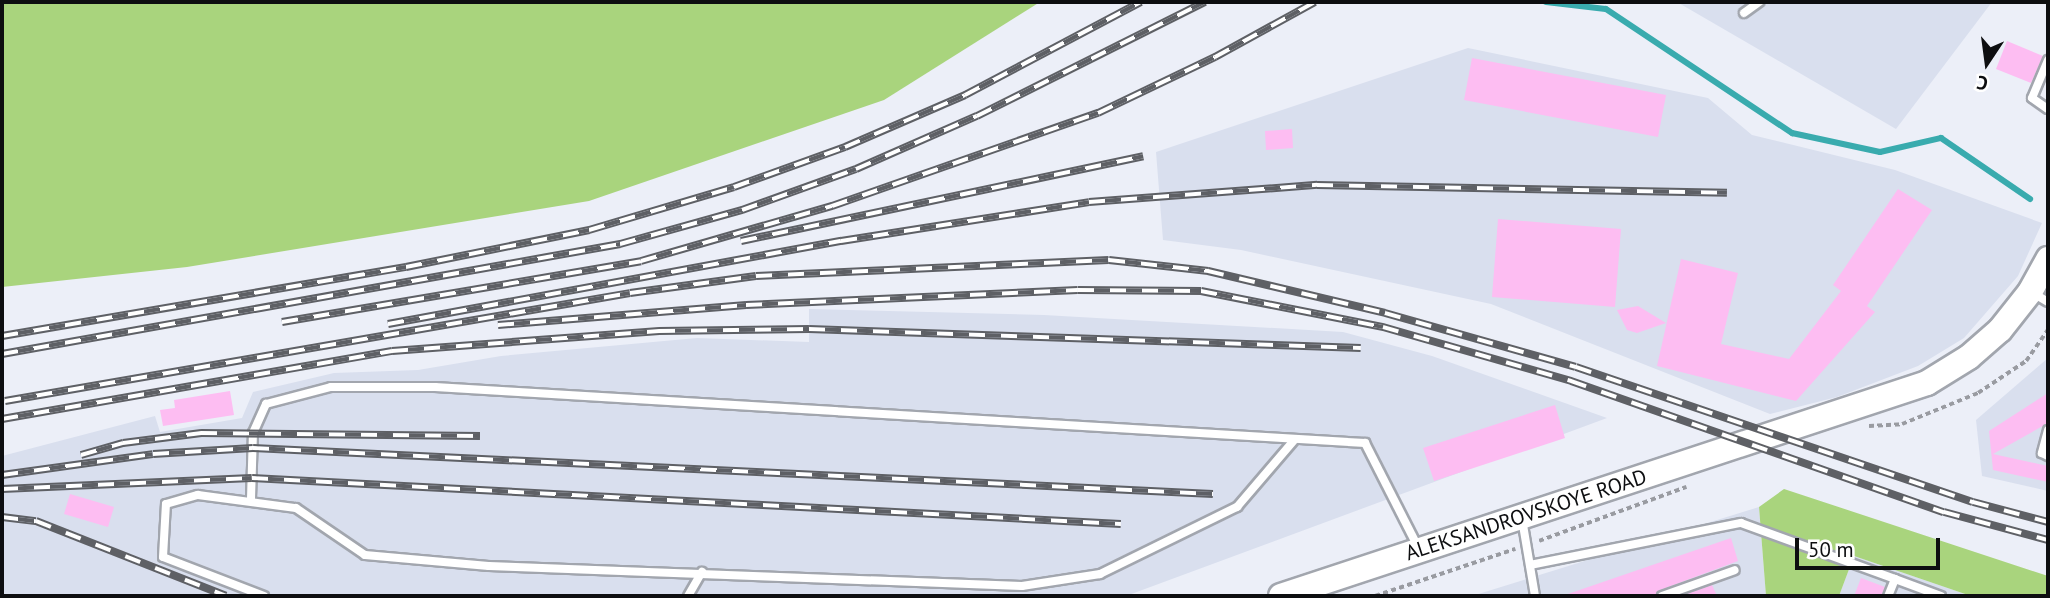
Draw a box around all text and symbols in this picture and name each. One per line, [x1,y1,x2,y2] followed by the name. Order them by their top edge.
[1952,28,2022,98] north arrow
[1974,71,1990,96] text: С
[1402,464,1650,566] street label: ALEKSANDROVSKOYE ROAD
[1798,524,1943,568] scale bar
[1808,536,1854,563] text: 50 m

